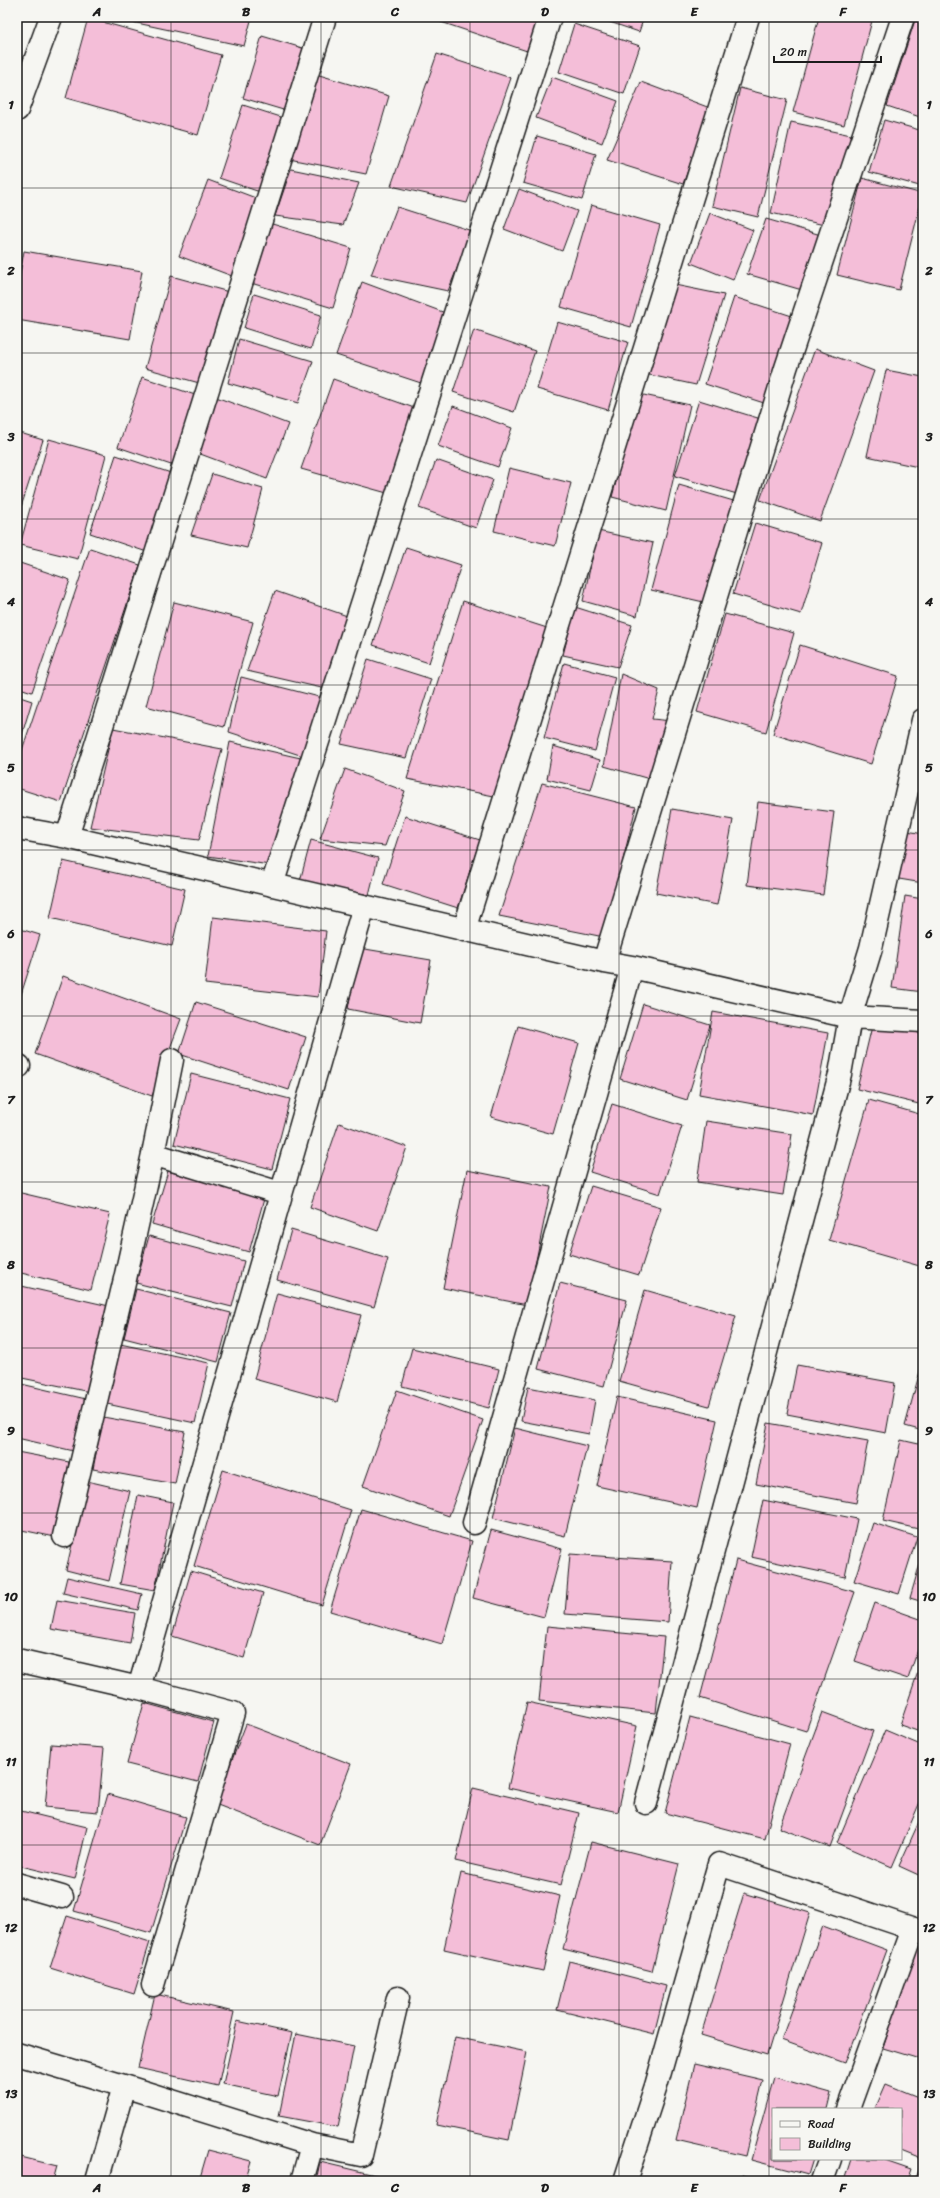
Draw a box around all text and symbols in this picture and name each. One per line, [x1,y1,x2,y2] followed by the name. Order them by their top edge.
[92,0,101,23] text: A
[242,0,251,23] text: B
[390,0,400,23] text: C
[541,0,549,23] text: D
[690,0,699,23] text: E
[838,0,847,23] text: F
[774,38,881,64] scale bar
[780,41,807,63] text: 20 m
[8,93,14,116] text: 1
[926,93,932,116] text: 1
[6,259,15,282] text: 2
[924,259,933,282] text: 2
[6,425,15,448] text: 3
[924,425,933,448] text: 3
[6,590,16,613] text: 4
[924,590,934,613] text: 4
[7,756,15,779] text: 5
[925,756,933,779] text: 5
[6,922,15,945] text: 6
[924,922,933,945] text: 6
[7,1088,16,1111] text: 7
[925,1088,934,1111] text: 7
[6,1253,15,1276] text: 8
[924,1253,933,1276] text: 8
[7,1419,15,1442] text: 9
[925,1419,933,1442] text: 9
[4,1585,18,1608] text: 10
[922,1585,936,1608] text: 10
[5,1750,17,1773] text: 11
[923,1750,935,1773] text: 11
[4,1916,18,1939] text: 12
[922,1916,936,1939] text: 12
[5,2082,18,2105] text: 13
[923,2082,936,2105] text: 13
[772,2108,902,2160] legend
[808,2113,835,2135] text: Road
[808,2133,851,2155] text: Building
[92,2176,101,2198] text: A
[242,2176,251,2198] text: B
[390,2176,400,2198] text: C
[541,2176,549,2198] text: D
[690,2176,699,2198] text: E
[838,2176,847,2198] text: F

